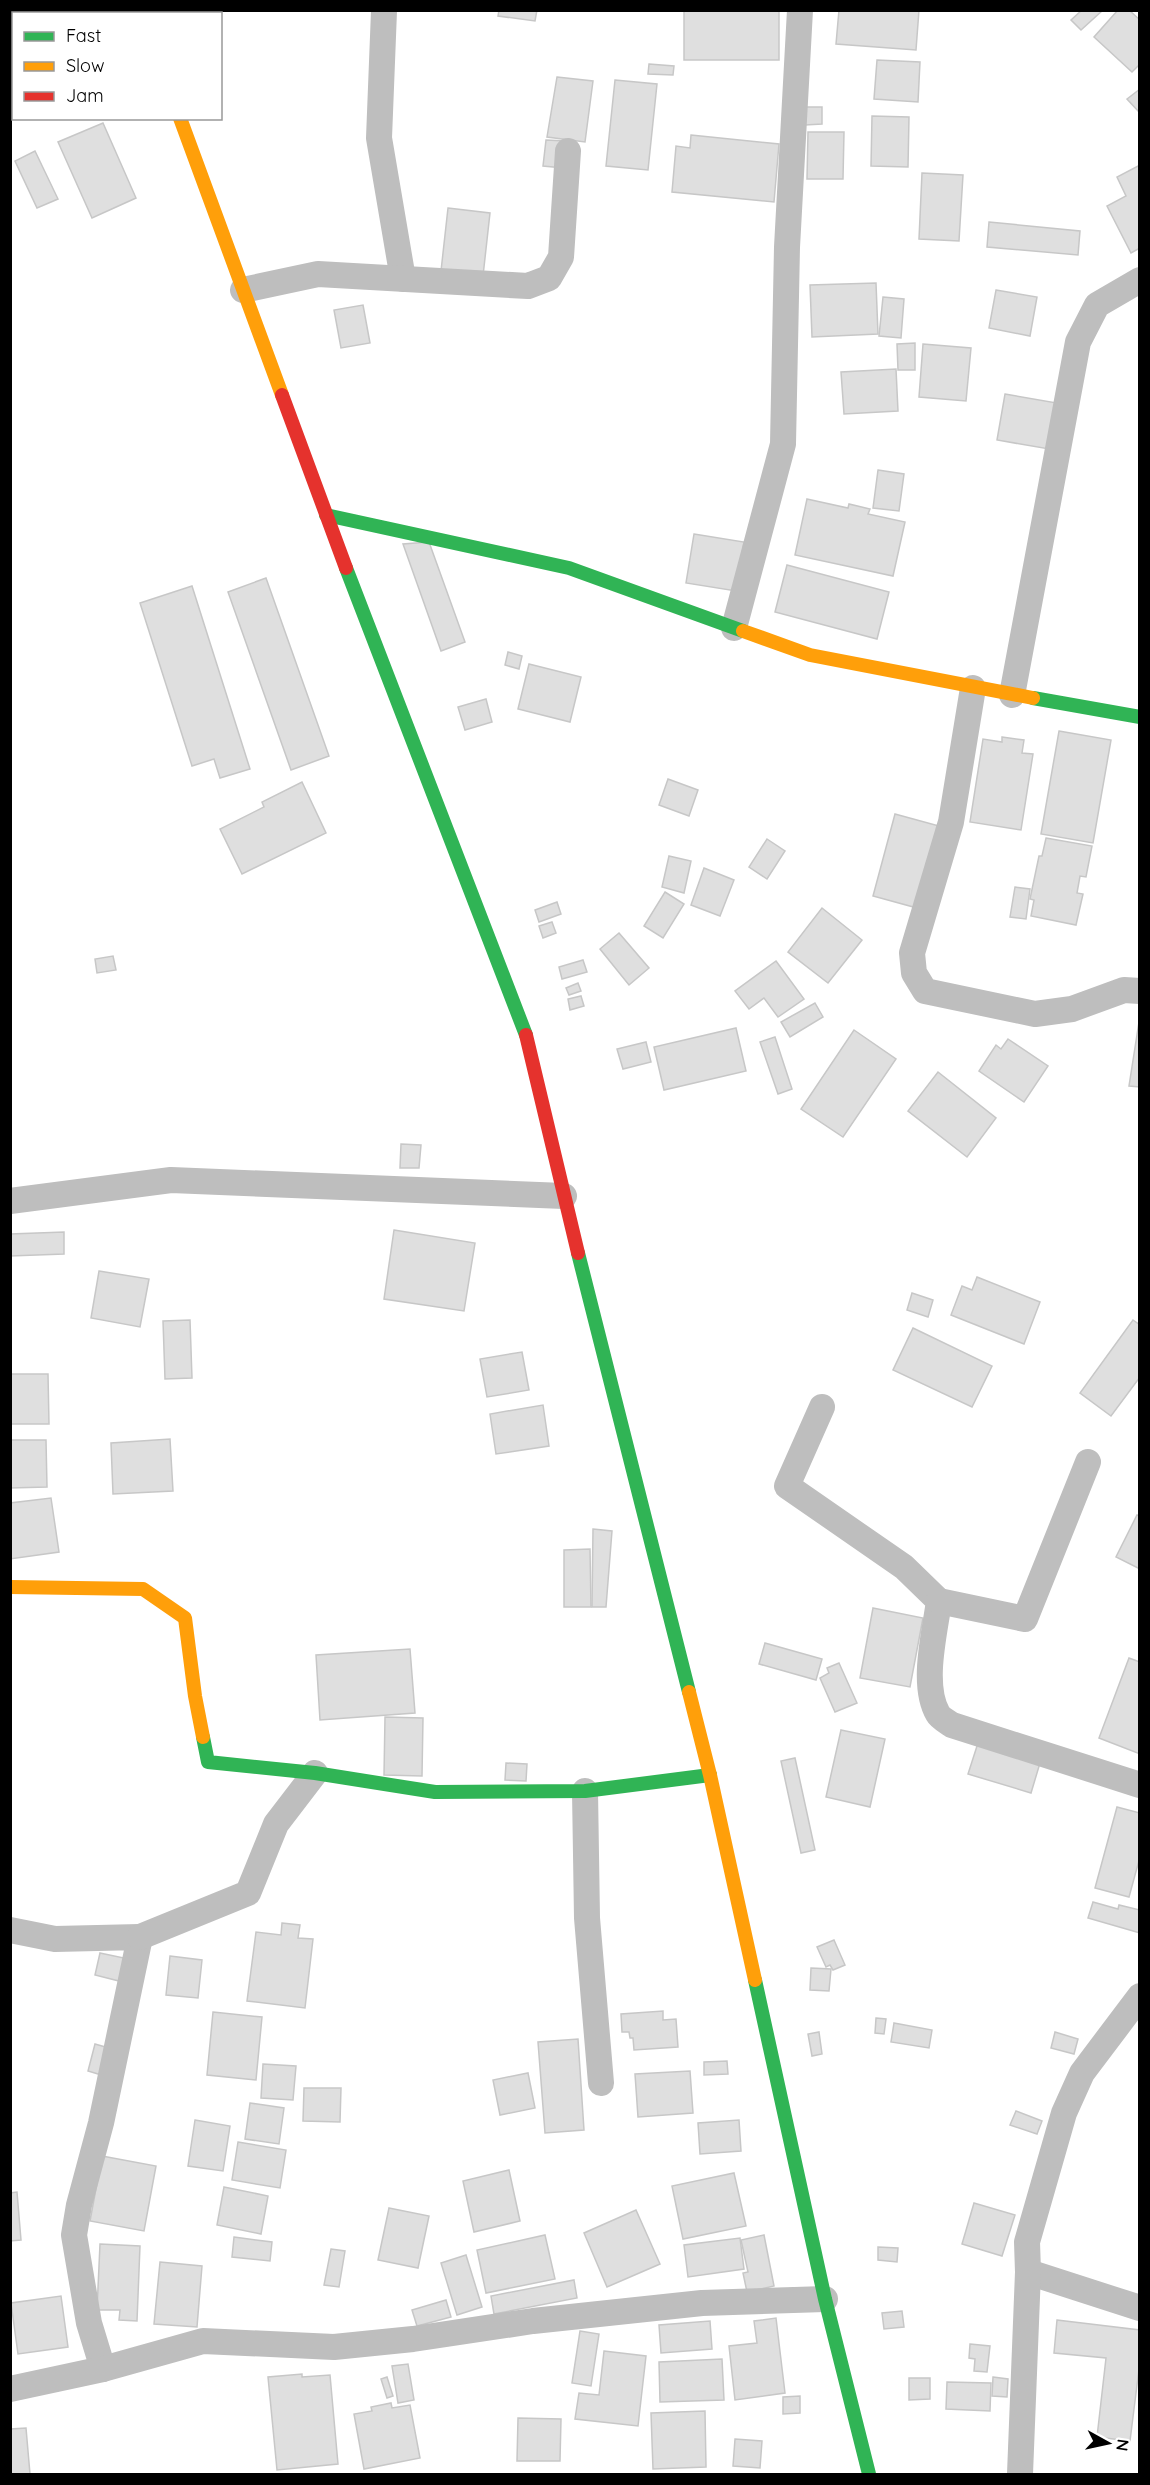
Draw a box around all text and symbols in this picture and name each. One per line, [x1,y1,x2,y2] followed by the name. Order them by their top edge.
[12,12,222,120] legend
[66,24,101,47] text: Fast
[66,54,104,77] text: Slow
[66,84,104,107] text: Jam
[1078,2413,1138,2473] north arrow
[1112,2438,1134,2452] text: N

